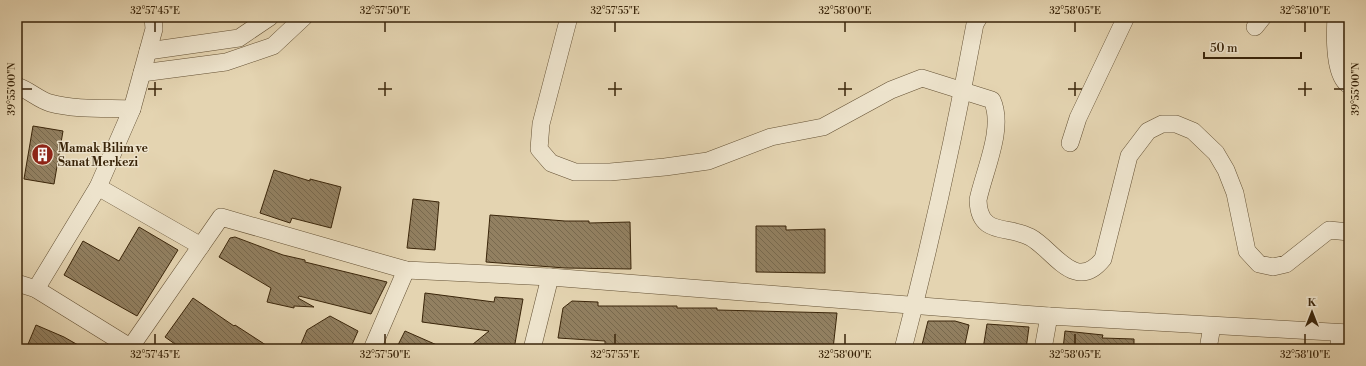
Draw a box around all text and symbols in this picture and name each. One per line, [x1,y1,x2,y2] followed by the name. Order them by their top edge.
[130,5,180,17] text: 32°57'45"E
[360,5,410,17] text: 32°57'50"E
[590,5,640,17] text: 32°57'55"E
[819,5,872,17] text: 32°58'00"E
[1049,5,1101,17] text: 32°58'05"E
[1280,5,1330,17] text: 32°58'10"E
[1204,34,1301,60] scale bar
[1210,41,1238,56] text: 50 m
[6,62,18,116] text: 39°55'00"N
[1350,62,1362,116] text: 39°55'00"N
[58,141,149,170] place label: Mamak Bilim ve Sanat Merkezi
[30,142,56,168] building icon: Mamak Bilim ve Sanat Merkezi
[1292,292,1332,332] north arrow
[1308,296,1318,310] text: K
[130,349,180,361] text: 32°57'45"E
[360,349,410,361] text: 32°57'50"E
[590,349,640,361] text: 32°57'55"E
[819,349,872,361] text: 32°58'00"E
[1049,349,1101,361] text: 32°58'05"E
[1280,349,1330,361] text: 32°58'10"E

